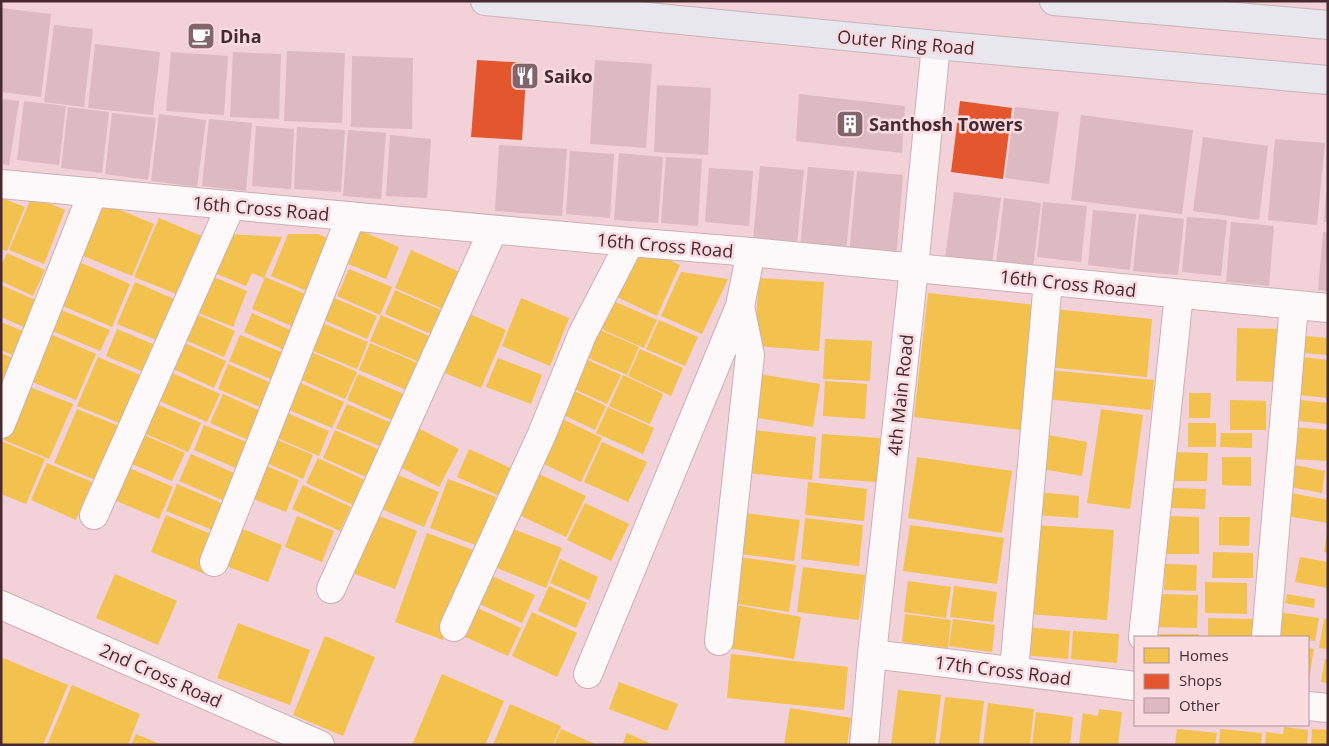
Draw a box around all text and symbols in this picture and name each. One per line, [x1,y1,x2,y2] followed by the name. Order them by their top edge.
[186,21,216,51] cafe icon: Diha
[220,24,262,48] place label: Diha
[836,24,976,60] street label: Outer Ring Road
[510,61,540,91] restaurant icon: Saiko
[544,64,593,88] place label: Saiko
[835,109,865,139] building icon: Santhosh Towers
[869,112,1023,136] place label: Santhosh Towers
[192,190,330,226] street label: 16th Cross Road
[596,227,734,263] street label: 16th Cross Road
[999,264,1137,302] street label: 16th Cross Road
[882,333,918,457] street label: 4th Main Road
[1134,636,1309,726] legend
[96,637,226,713] street label: 2nd Cross Road
[1179,645,1229,665] text: Homes
[934,650,1072,690] street label: 17th Cross Road
[1179,670,1222,690] text: Shops
[1179,695,1220,715] text: Other

